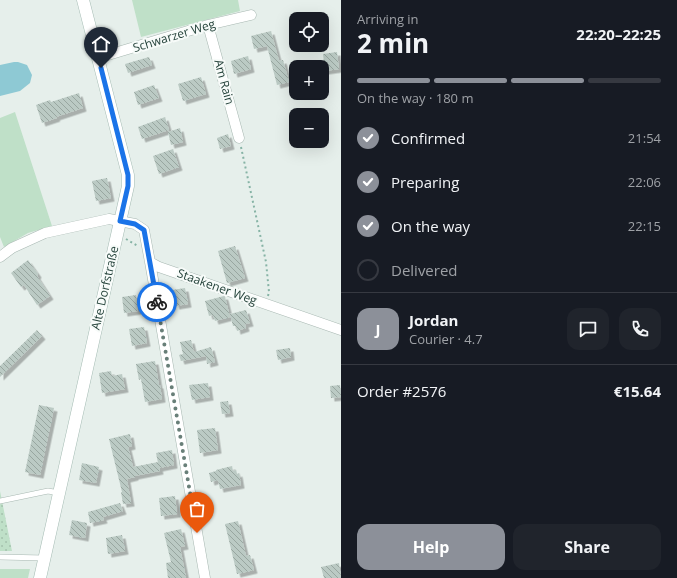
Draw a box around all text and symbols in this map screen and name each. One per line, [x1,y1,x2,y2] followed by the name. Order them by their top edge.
[357,10,419,28] text: Arriving in
[289,12,329,148] map controls
[289,12,329,52] button: locate
[131,15,218,56] street label: Schwarzer Weg
[576,24,661,44] text: 22:20–22:25
[357,25,429,61] text: 2 min
[84,27,118,68] pin
[90,33,112,55] icon: home
[210,57,239,106] street label: Am Rain
[289,60,329,100] button: +
[357,89,473,107] text: On the way · 180 m
[289,108,329,148] button: −
[357,127,379,149] icon: check
[391,128,465,148] text: Confirmed
[628,129,661,147] text: 21:54
[357,171,379,193] icon: check
[391,172,459,192] text: Preparing
[628,173,661,191] text: 22:06
[357,215,379,237] icon: check
[391,216,470,236] text: On the way
[628,217,661,235] text: 22:15
[87,244,122,331] street label: Alte Dorfstraße
[391,260,458,280] text: Delivered
[175,264,260,309] street label: Staakener Weg
[137,282,177,322] courier
[146,291,168,313] icon: bike
[567,308,609,350] button: chat
[619,308,661,350] button: phone
[409,310,458,330] text: Jordan
[376,319,380,339] text: J
[409,330,483,348] text: Courier · 4.7
[357,381,446,401] text: Order #2576
[614,381,661,401] text: €15.64
[180,492,214,533] pin
[186,498,208,520] icon: bag
[357,524,505,570] button: Help
[513,524,661,570] button: Share

